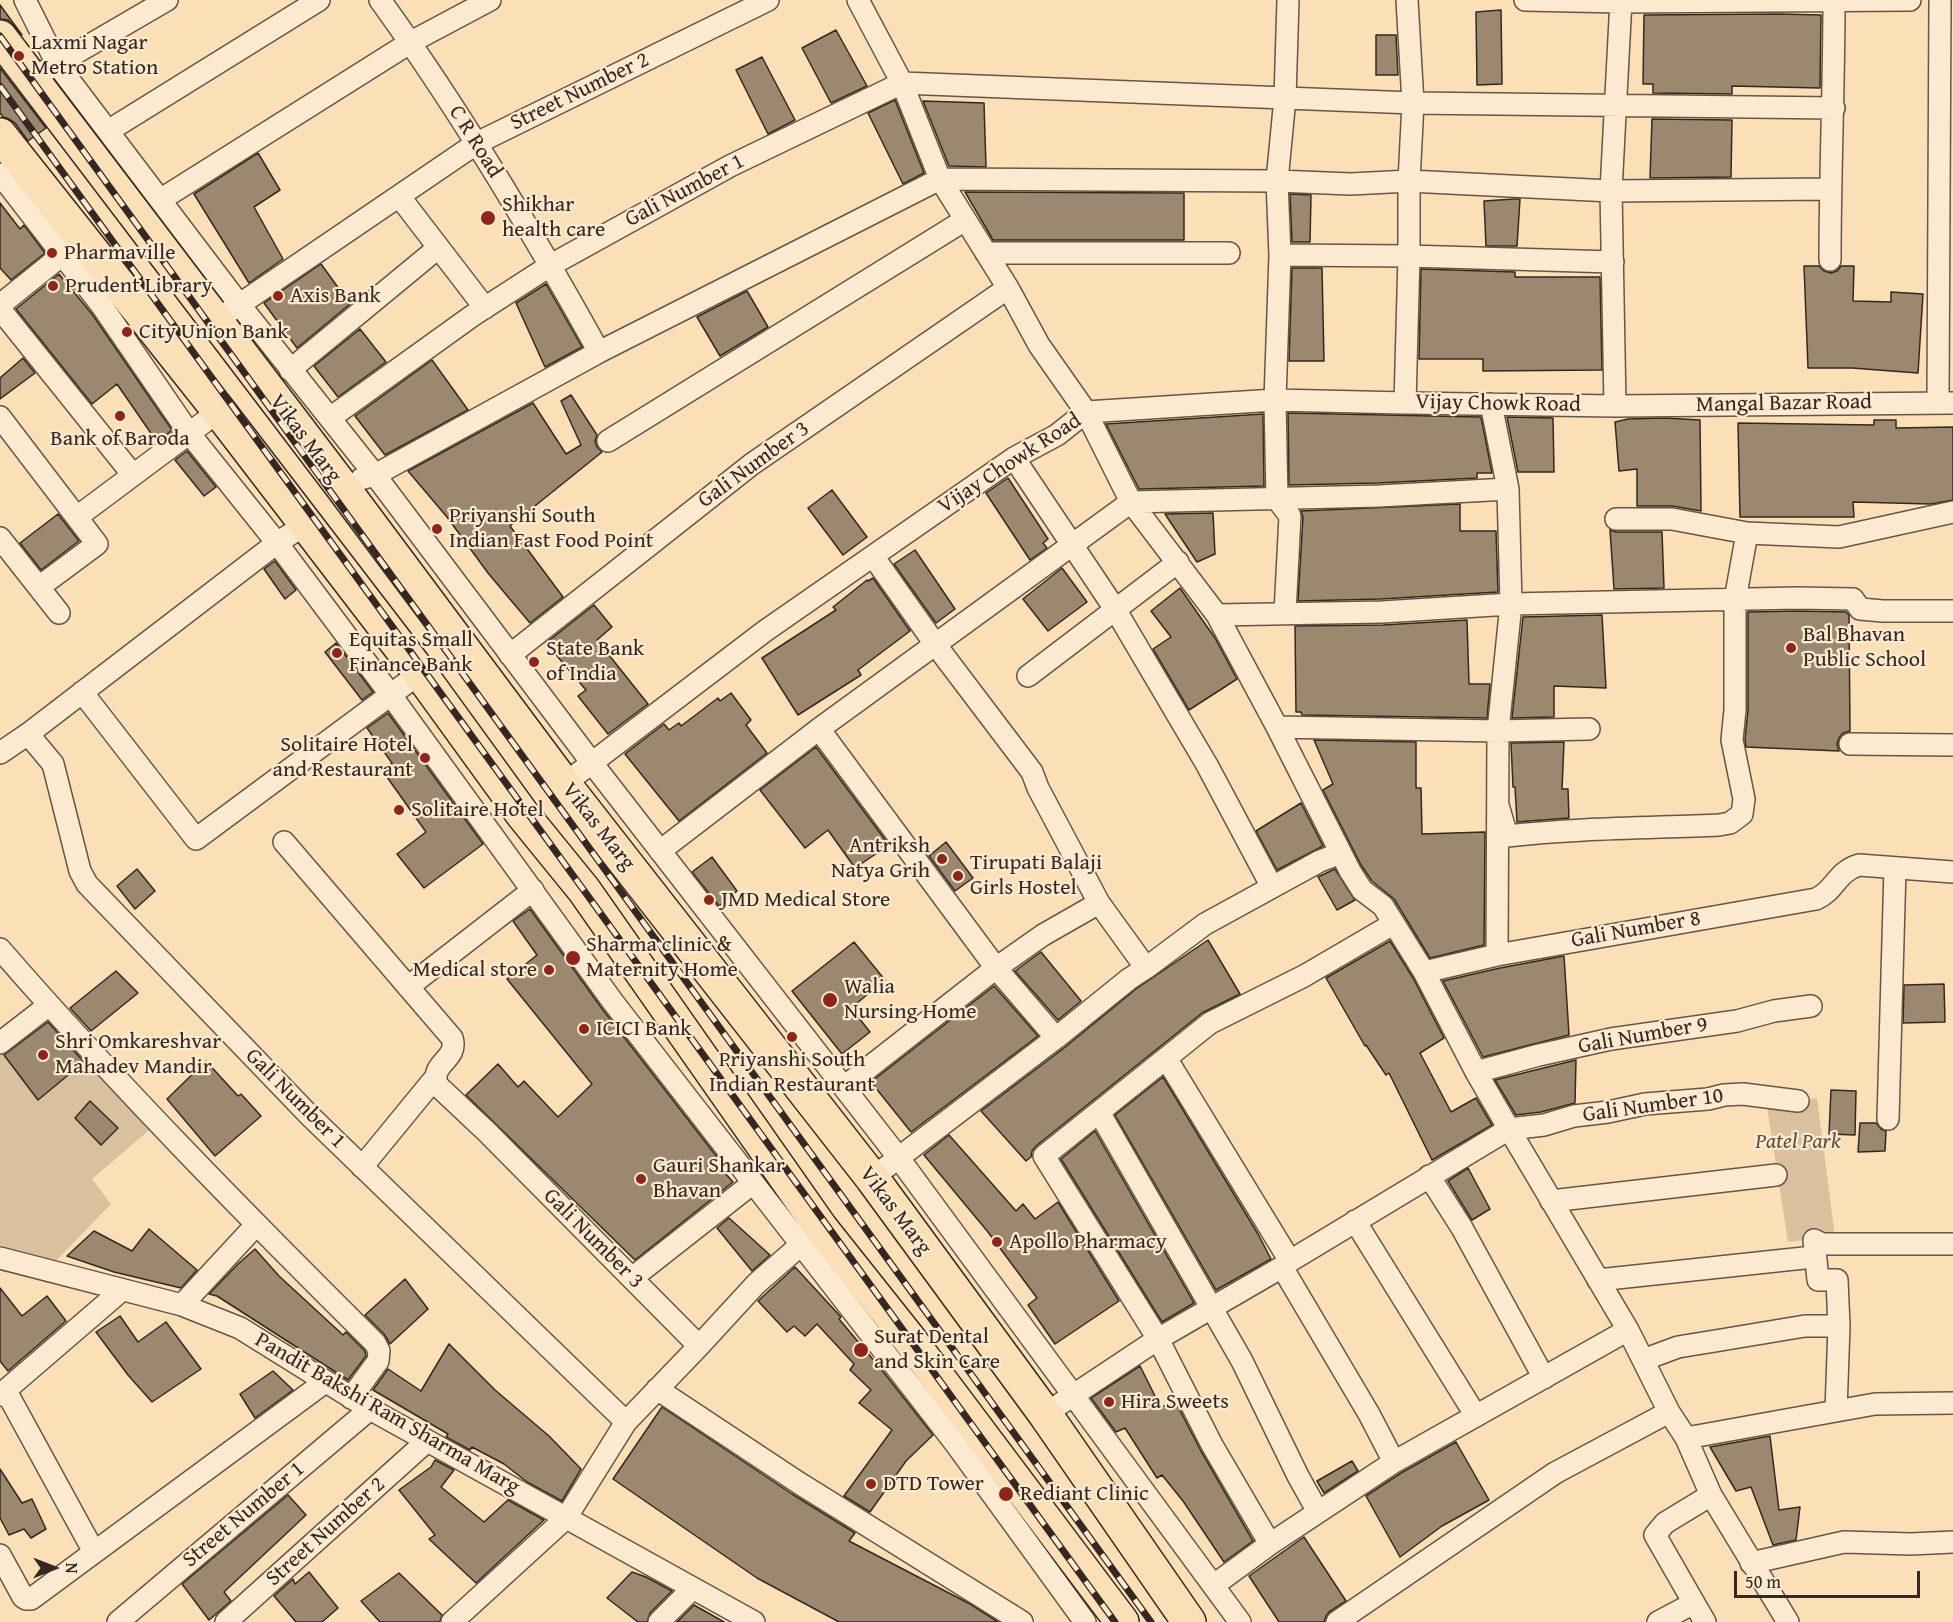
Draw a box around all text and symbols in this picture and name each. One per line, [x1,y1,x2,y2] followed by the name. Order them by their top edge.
[31,30,158,82] place label: Laxmi Nagar Metro Station
[506,47,654,137] street label: Street Number 2
[12,49,26,63] marker: Laxmi Nagar Metro Station
[443,101,507,183] street label: C R Road
[621,149,749,233] street label: Gali Number 1
[502,192,605,243] place label: Shikhar health care
[479,209,497,227] marker: Shikhar health care
[64,240,175,266] place label: Pharmaville
[45,246,59,260] marker: Pharmaville
[65,273,212,299] place label: Prudent Library
[46,279,60,293] marker: Prudent Library
[290,283,381,309] place label: Axis Bank
[271,289,285,303] marker: Axis Bank
[139,319,289,345] place label: City Union Bank
[120,325,134,339] marker: City Union Bank
[263,389,347,489] street label: Vikas Marg
[1415,389,1581,419] street label: Vijay Chowk Road
[1696,389,1872,419] street label: Mangal Bazar Road
[933,408,1087,520] street label: Vijay Chowk Road
[113,409,127,423] marker: Bank of Baroda
[693,416,815,514] street label: Gali Number 3
[50,426,190,452] place label: Bank of Baroda
[449,503,654,554] place label: Priyanshi South Indian Fast Food Point
[430,522,444,536] marker: Priyanshi South Indian Fast Food Point
[1803,622,1926,674] place label: Bal Bhavan Public School
[349,627,473,678] place label: Equitas Small Finance Bank
[546,636,644,688] place label: State Bank of India
[1784,641,1798,655] marker: Bal Bhavan Public School
[330,646,344,660] marker: Equitas Small Finance Bank
[527,655,541,669] marker: State Bank of India
[273,732,413,784] place label: Solitaire Hotel and Restaurant
[418,751,432,765] marker: Solitaire Hotel and Restaurant
[556,778,640,876] street label: Vikas Marg
[411,797,544,823] place label: Solitaire Hotel
[392,803,406,817] marker: Solitaire Hotel
[831,833,930,884] place label: Antriksh Natya Grih
[970,850,1102,902] place label: Tirupati Balaji Girls Hostel
[935,852,949,866] marker: Antriksh Natya Grih
[951,869,965,883] marker: Tirupati Balaji Girls Hostel
[721,887,890,913] place label: JMD Medical Store
[702,893,716,907] marker: JMD Medical Store
[1569,906,1703,954] street label: Gali Number 8
[586,932,738,984] place label: Sharma clinic & Maternity Home
[564,949,582,967] marker: Sharma clinic & Maternity Home
[413,957,537,983] place label: Medical store
[542,963,556,977] marker: Medical store
[844,974,977,1026] place label: Walia Nursing Home
[821,991,839,1009] marker: Walia Nursing Home
[1576,1012,1710,1060] street label: Gali Number 9
[596,1016,691,1042] place label: ICICI Bank
[577,1022,591,1036] marker: ICICI Bank
[55,1029,221,1080] place label: Shri Omkareshvar Mahadev Mandir
[785,1030,799,1044] marker: Priyanshi South Indian Restaurant
[239,1043,351,1155] street label: Gali Number 1
[709,1047,875,1098] place label: Priyanshi South Indian Restaurant
[36,1048,50,1062] marker: Shri Omkareshvar Mahadev Mandir
[1581,1083,1725,1129] street label: Gali Number 10
[1755,1129,1841,1155] park label: Patel Park
[653,1153,785,1204] place label: Gauri Shankar Bhavan
[853,1161,937,1261] street label: Vikas Marg
[634,1172,648,1186] marker: Gauri Shankar Bhavan
[537,1183,649,1295] street label: Gali Number 3
[1009,1229,1167,1255] place label: Apollo Pharmacy
[990,1235,1004,1249] marker: Apollo Pharmacy
[874,1324,1000,1376] place label: Surat Dental and Skin Care
[250,1327,524,1501] street label: Pandit Bakshi Ram Sharma Marg
[852,1341,870,1359] marker: Surat Dental and Skin Care
[1121,1389,1229,1415] place label: Hira Sweets
[1102,1395,1116,1409] marker: Hira Sweets
[178,1456,310,1574] street label: Street Number 1
[883,1471,984,1497] place label: DTD Tower
[261,1472,391,1592] street label: Street Number 2
[864,1477,878,1491] marker: DTD Tower
[1020,1481,1149,1507] place label: Rediant Clinic
[997,1485,1015,1503] marker: Rediant Clinic
[24,1538,84,1598] north arrow
[1737,1559,1923,1597] scale bar
[60,1563,84,1573] text: N
[1745,1568,1781,1595] text: 50 m

